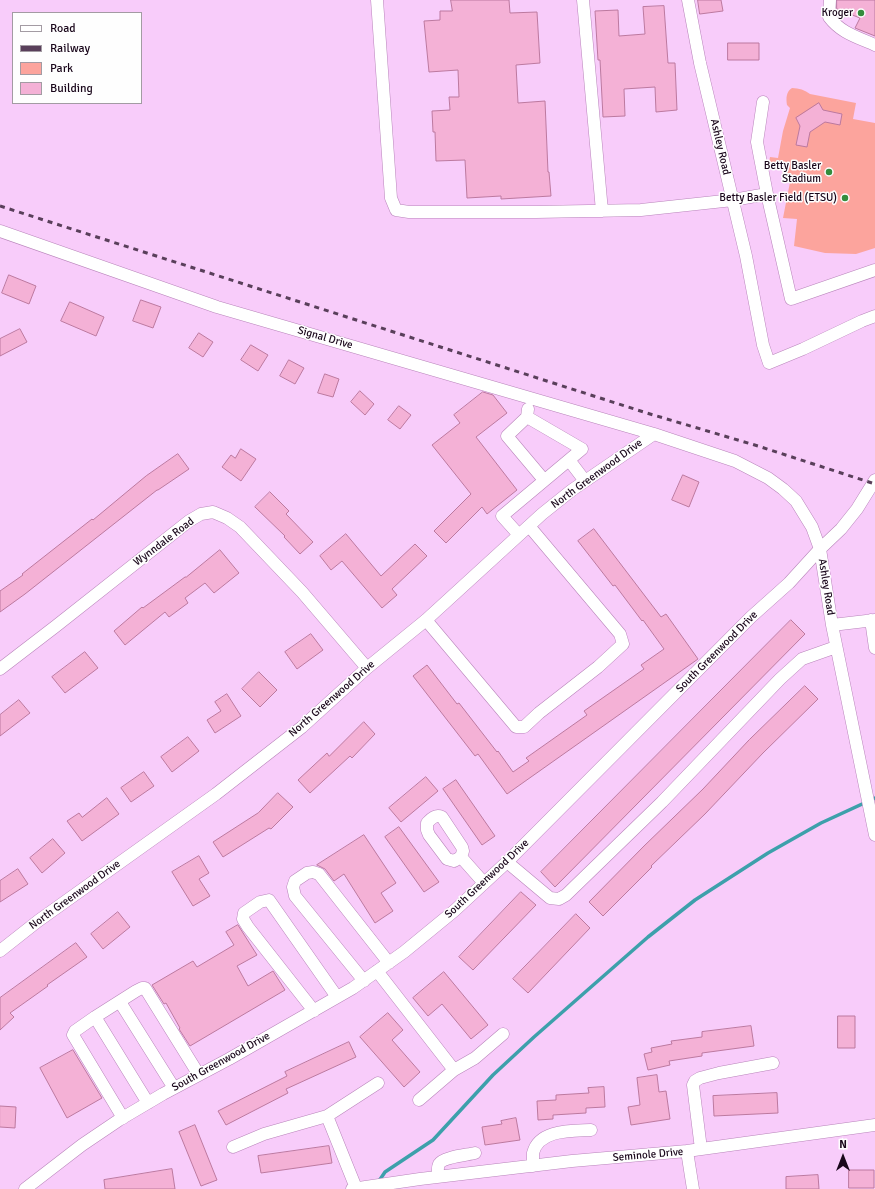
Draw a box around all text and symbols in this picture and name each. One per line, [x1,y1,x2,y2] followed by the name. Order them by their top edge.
[822,6,853,20] place label: Kroger
[856,8,866,18] marker: Kroger
[12,12,142,104] legend
[50,21,76,36] text: Road
[50,41,90,56] text: Railway
[50,61,73,76] text: Park
[50,81,93,96] text: Building
[707,118,733,176] street label: Ashley Road
[764,159,821,185] place label: Betty Basler Stadium
[824,167,834,177] marker: Betty Basler Stadium
[719,191,837,205] place label: Betty Basler Field (ETSU)
[840,193,850,203] marker: Betty Basler Field (ETSU)
[296,324,354,352] street label: Signal Drive
[549,436,645,512] street label: North Greenwood Drive
[131,515,197,569] street label: Wynndale Road
[815,558,837,616] street label: Ashley Road
[673,608,761,696] street label: South Greenwood Drive
[286,658,378,740] street label: North Greenwood Drive
[442,837,532,921] street label: South Greenwood Drive
[27,857,123,933] street label: North Greenwood Drive
[170,1030,272,1094] street label: South Greenwood Drive
[823,1137,863,1177] north arrow
[839,1138,847,1151] text: N
[612,1145,684,1165] street label: Seminole Drive

